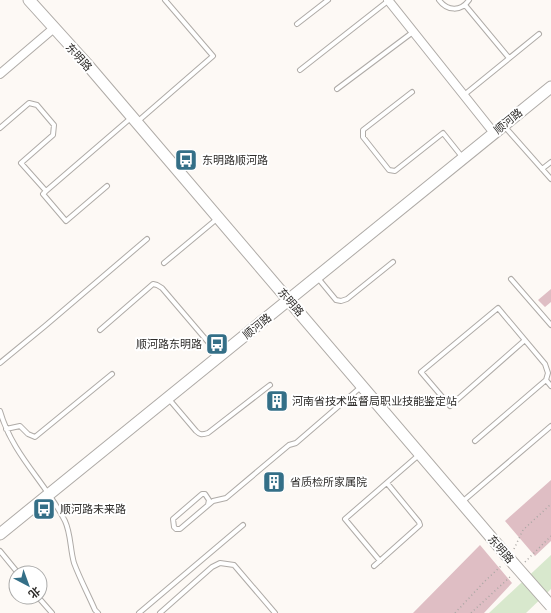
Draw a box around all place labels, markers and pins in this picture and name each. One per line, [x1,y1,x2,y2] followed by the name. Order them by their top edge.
[173,147,199,173] bus stop icon: 东明路顺河路
[202,154,268,167] place label: 东明路顺河路
[204,331,230,357] bus stop icon: 顺河路东明路
[136,338,202,351] place label: 顺河路东明路
[264,388,290,414] building icon: 河南省技术监督局职业技能鉴定站
[292,395,457,408] place label: 河南省技术监督局职业技能鉴定站
[261,469,287,495] building icon: 省质检所家属院
[290,476,367,489] place label: 省质检所家属院
[31,496,57,522] bus stop icon: 顺河路未来路
[60,503,126,516] place label: 顺河路未来路

